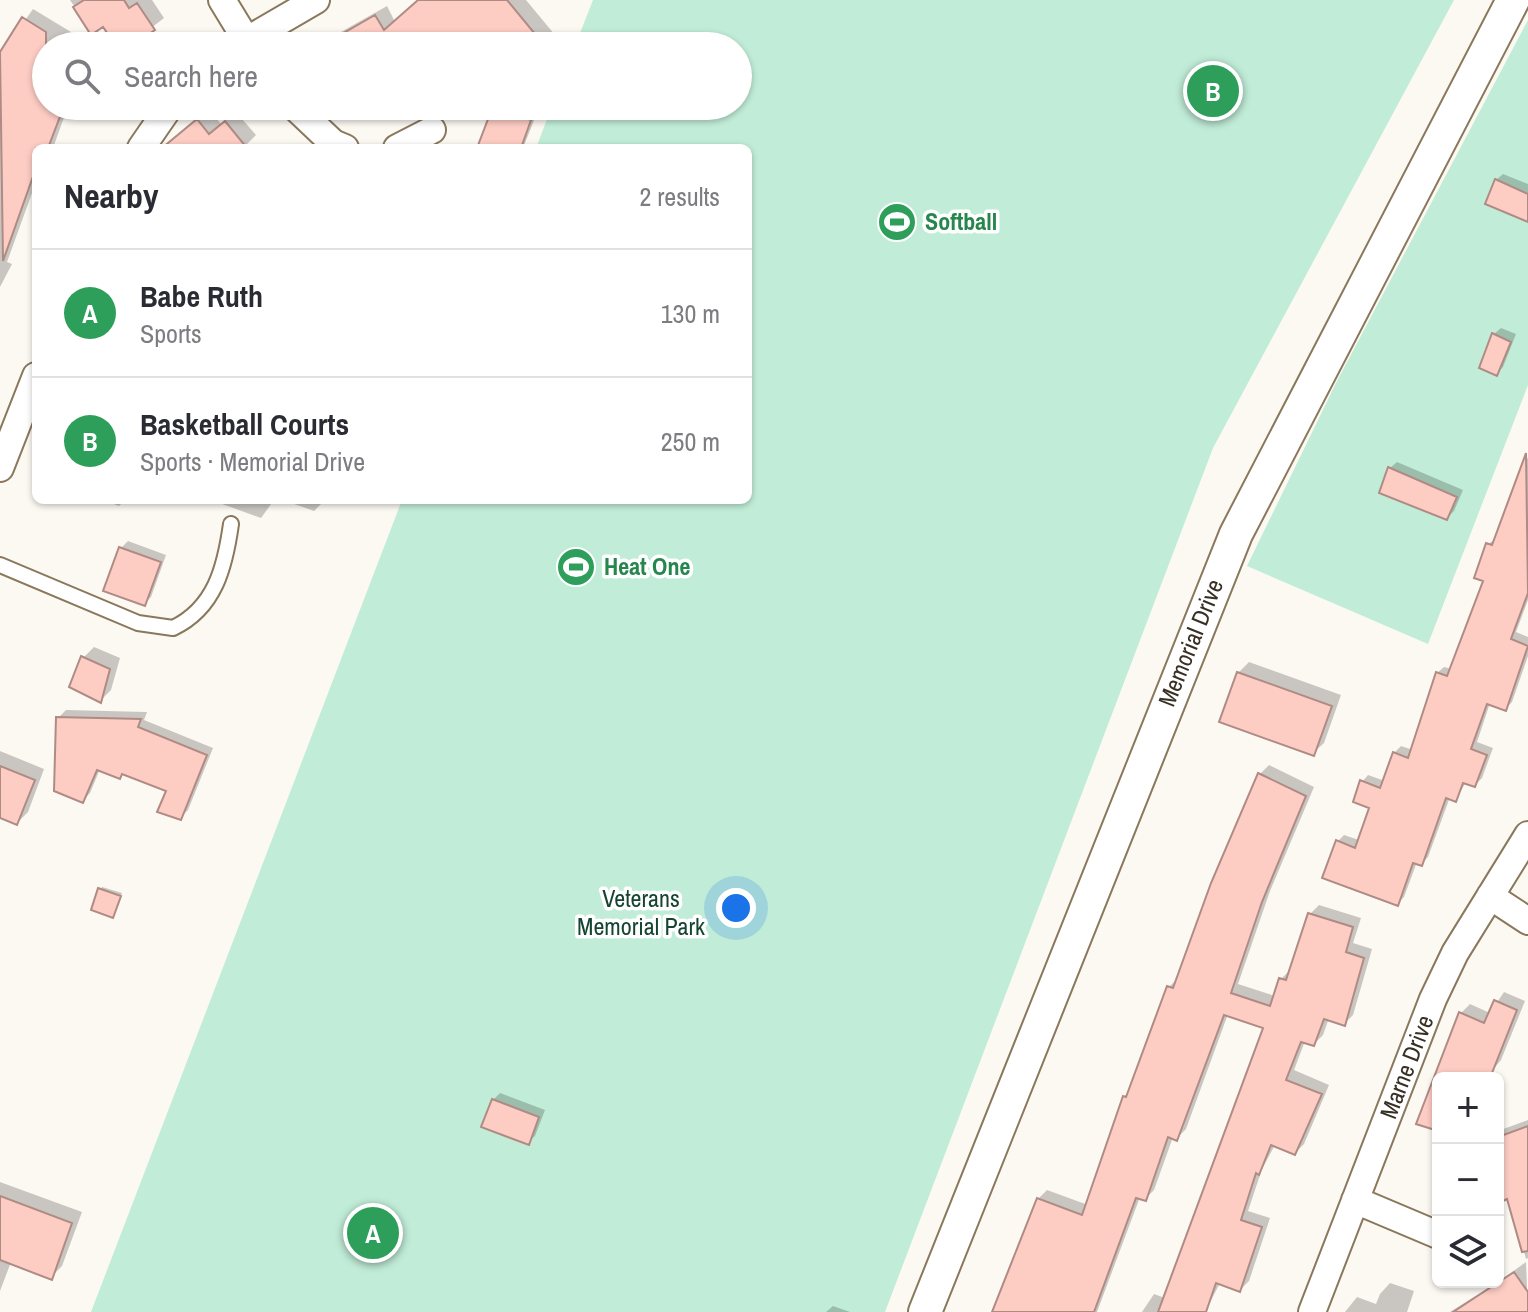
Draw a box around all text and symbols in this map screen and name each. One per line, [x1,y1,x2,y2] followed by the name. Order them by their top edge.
[32,32,752,120] search box
[60,54,104,98] icon: search
[124,56,258,96] text: Search here
[1187,61,1239,121] pin: B
[64,173,159,219] text: Nearby
[639,179,720,214] text: 2 results
[876,201,918,243] sports icon: Softball
[925,205,997,237] place label: Softball
[140,276,263,316] text: Babe Ruth
[82,296,98,331] text: A
[661,296,720,331] text: 130 m
[140,316,202,351] text: Sports
[140,404,349,444] text: Basketball Courts
[82,424,98,459] text: B
[661,424,720,459] text: 250 m
[140,444,365,479] text: Sports · Memorial Drive
[555,546,597,588] sports icon: Heat One
[604,550,690,582] place label: Heat One
[1150,574,1230,711] street label: Memorial Drive
[577,882,705,942] park label: Veterans Memorial Park
[716,888,756,928] your location
[1372,1010,1440,1123] street label: Marne Drive
[1432,1072,1504,1288] map controls
[1432,1072,1504,1144] button: +
[1432,1144,1504,1216] button: −
[347,1203,399,1263] pin: A
[1432,1216,1504,1288] button: layers

